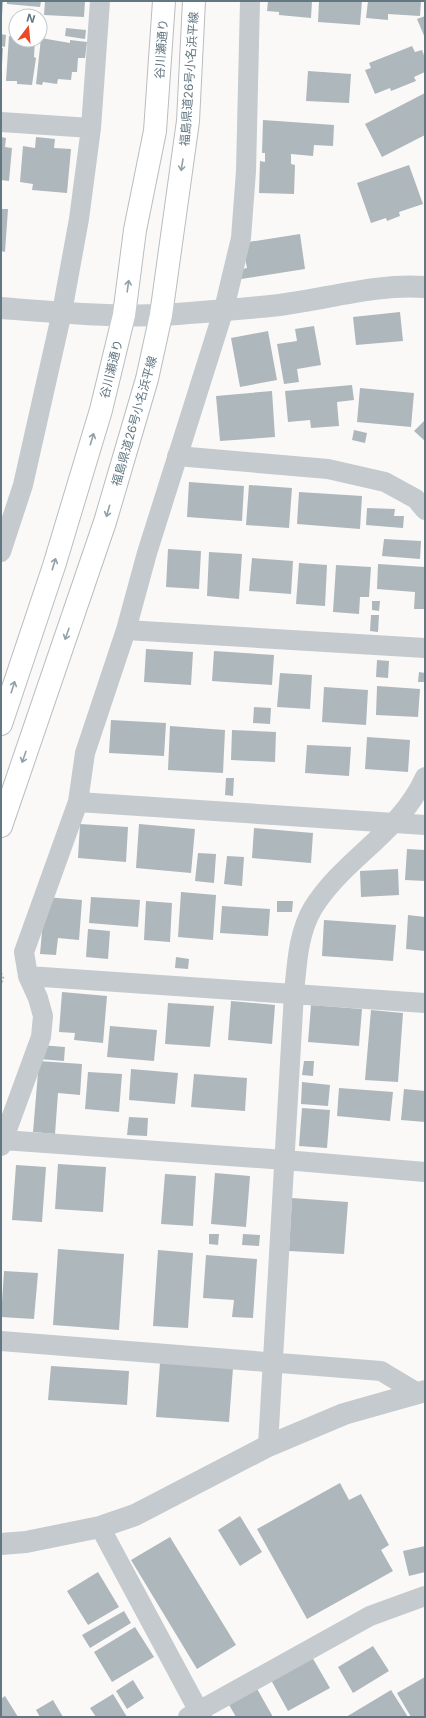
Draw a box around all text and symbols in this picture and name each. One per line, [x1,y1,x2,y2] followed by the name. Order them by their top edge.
[8,8,48,48] north arrow
[25,11,37,26] text: N
[177,11,201,147] street label: 福島県道26号小名浜平線
[151,19,171,79] street label: 谷川瀬通り
[177,158,185,171] one-way arrow
[124,280,132,293] one-way arrow
[96,338,126,400] street label: 谷川瀬通り
[108,354,160,488] street label: 福島県道26号小名浜平線
[89,433,96,446] one-way arrow
[104,504,112,517] one-way arrow
[51,558,58,571] one-way arrow
[62,628,70,640] one-way arrow
[10,682,18,694] one-way arrow
[20,751,28,763] one-way arrow

